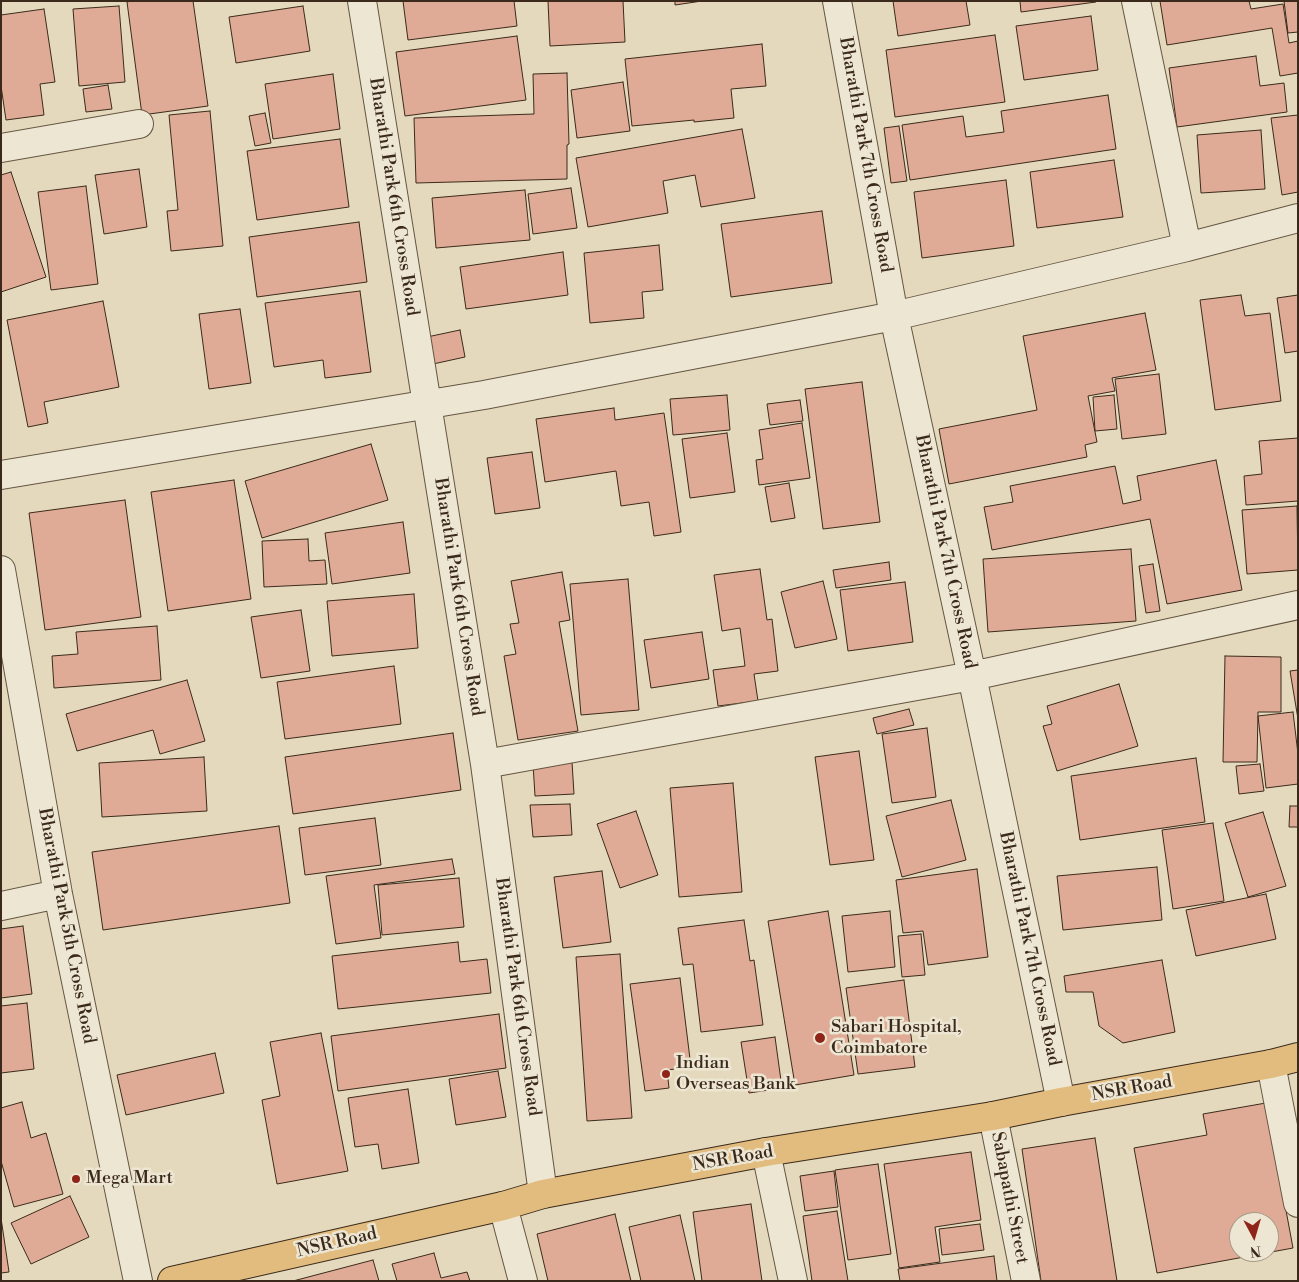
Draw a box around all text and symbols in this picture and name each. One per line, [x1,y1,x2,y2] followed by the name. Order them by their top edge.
[834,36,896,274] street label: Bharathi Park 7th Cross Road
[364,76,422,318] street label: Bharathi Park 6th Cross Road
[910,433,980,671] street label: Bharathi Park 7th Cross Road
[429,476,487,718] street label: Bharathi Park 6th Cross Road
[33,806,99,1046] street label: Bharathi Park 5th Cross Road
[994,830,1064,1068] street label: Bharathi Park 7th Cross Road
[490,876,544,1118] street label: Bharathi Park 6th Cross Road
[831,1017,961,1060] place label: Sabari Hospital, Coimbatore
[813,1031,827,1045] marker: Sabari Hospital, Coimbatore
[676,1053,795,1096] place label: Indian Overseas Bank
[660,1068,672,1080] marker: Indian Overseas Bank
[1090,1071,1174,1107] street label: NSR Road
[986,1130,1032,1266] street label: Sabapathi Street
[691,1141,775,1177] street label: NSR Road
[86,1168,173,1190] place label: Mega Mart
[70,1173,82,1185] marker: Mega Mart
[1229,1212,1279,1262] north arrow
[295,1223,379,1263] street label: NSR Road
[1249,1241,1262,1260] text: N

